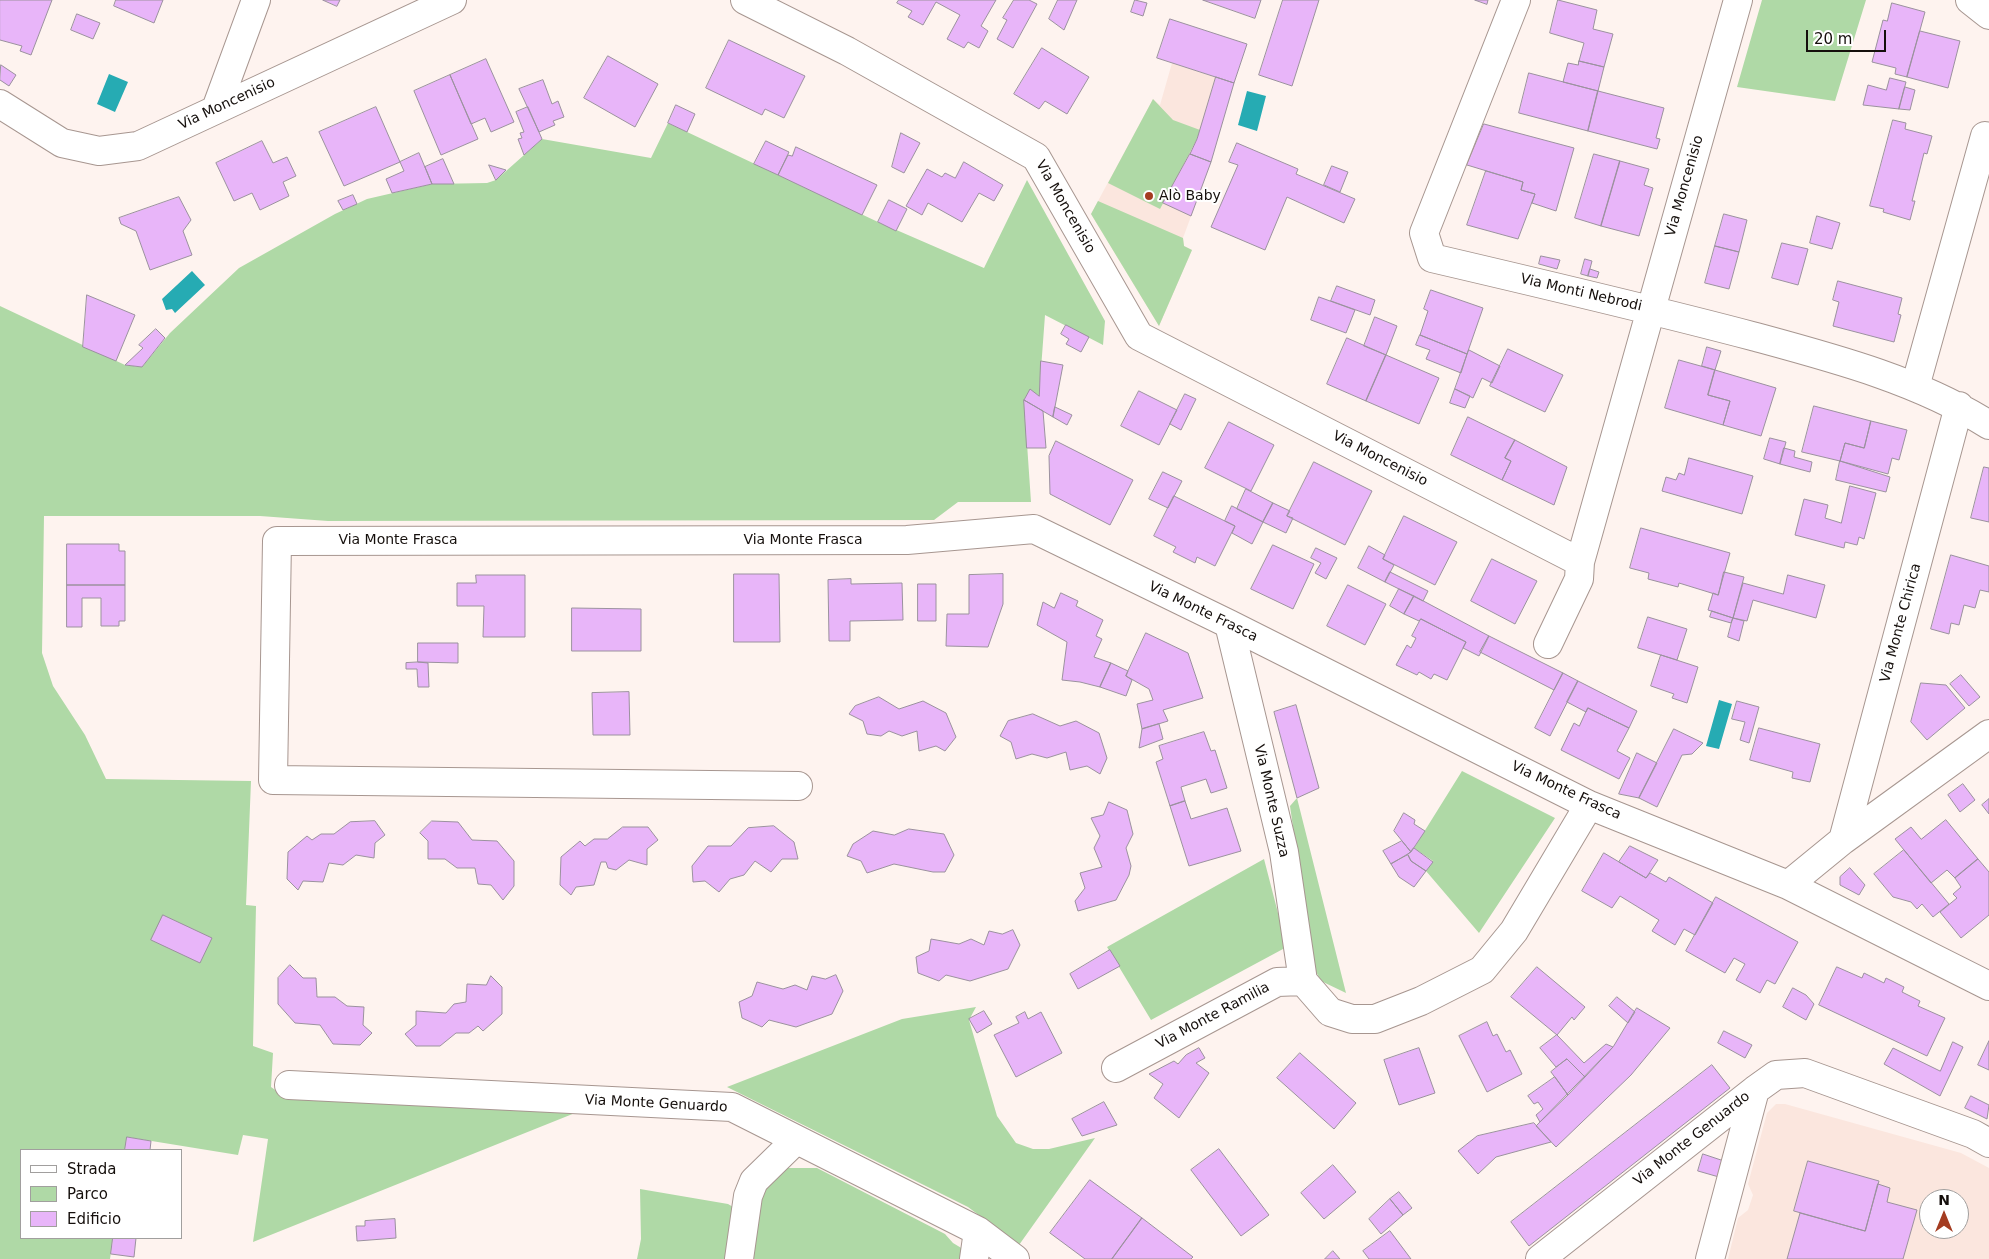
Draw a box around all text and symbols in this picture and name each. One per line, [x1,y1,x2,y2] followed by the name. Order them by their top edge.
[1809,20,1889,52] scale bar
[1814,30,1852,48] text: 20 m
[176,74,278,134] street label: Via Moncenisio
[1663,133,1707,239] street label: Via Moncenisio
[1032,158,1098,256] street label: Via Moncenisio
[1159,188,1221,204] place label: Alò Baby
[1143,190,1155,202] marker: Alò Baby
[1519,271,1643,315] street label: Via Monti Nebrodi
[1330,428,1430,490] street label: Via Moncenisio
[338,532,458,548] street label: Via Monte Frasca
[743,532,863,548] street label: Via Monte Frasca
[1877,562,1925,684] street label: Via Monte Chirica
[1146,578,1260,646] street label: Via Monte Frasca
[1250,743,1292,859] street label: Via Monte Suzza
[1508,758,1624,824] street label: Via Monte Frasca
[1153,979,1273,1053] street label: Via Monte Ramilia
[1630,1088,1754,1190] street label: Via Monte Genuardo
[584,1092,728,1116] street label: Via Monte Genuardo
[20,1149,182,1239] legend
[67,1160,116,1178] text: Strada
[67,1185,108,1203] text: Parco
[1919,1189,1969,1239] north arrow
[1938,1192,1950,1208] text: N
[67,1210,121,1228] text: Edificio

